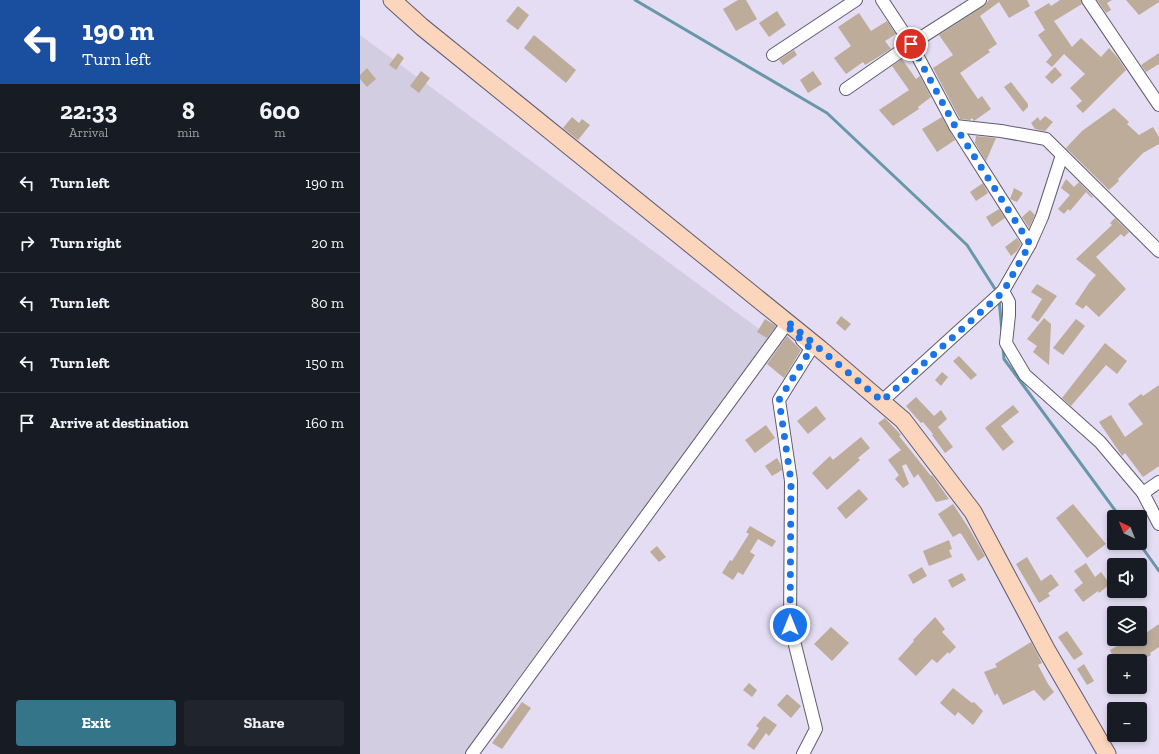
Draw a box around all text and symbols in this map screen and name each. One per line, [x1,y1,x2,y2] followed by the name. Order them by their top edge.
[82,14,154,47] text: 190 m
[16,16,68,68] icon: left
[894,27,928,61] pin
[900,33,922,55] icon: arrive
[82,48,151,70] text: Turn left
[60,96,117,125] text: 22:33
[182,96,195,125] text: 8
[259,96,300,125] text: 600
[69,125,108,140] text: Arrival
[177,125,200,140] text: min
[274,125,285,140] text: m
[16,172,38,194] icon: left
[50,174,110,192] text: Turn left
[305,174,344,192] text: 190 m
[16,232,38,254] icon: right
[50,234,121,252] text: Turn right
[311,234,344,252] text: 20 m
[16,292,38,314] icon: left
[50,294,110,312] text: Turn left
[311,294,344,312] text: 80 m
[16,352,38,374] icon: left
[50,354,110,372] text: Turn left
[306,354,344,372] text: 150 m
[16,412,38,434] icon: arrive
[50,414,189,432] text: Arrive at destination
[305,414,344,432] text: 160 m
[1107,510,1147,550] north arrow
[1107,510,1147,742] map controls
[1107,558,1147,598] button: sound
[769,604,811,646] position arrow
[1107,606,1147,646] button: layers
[1107,654,1147,694] button: +
[16,700,176,746] button: Exit
[184,700,344,746] button: Share
[1107,702,1147,742] button: −

